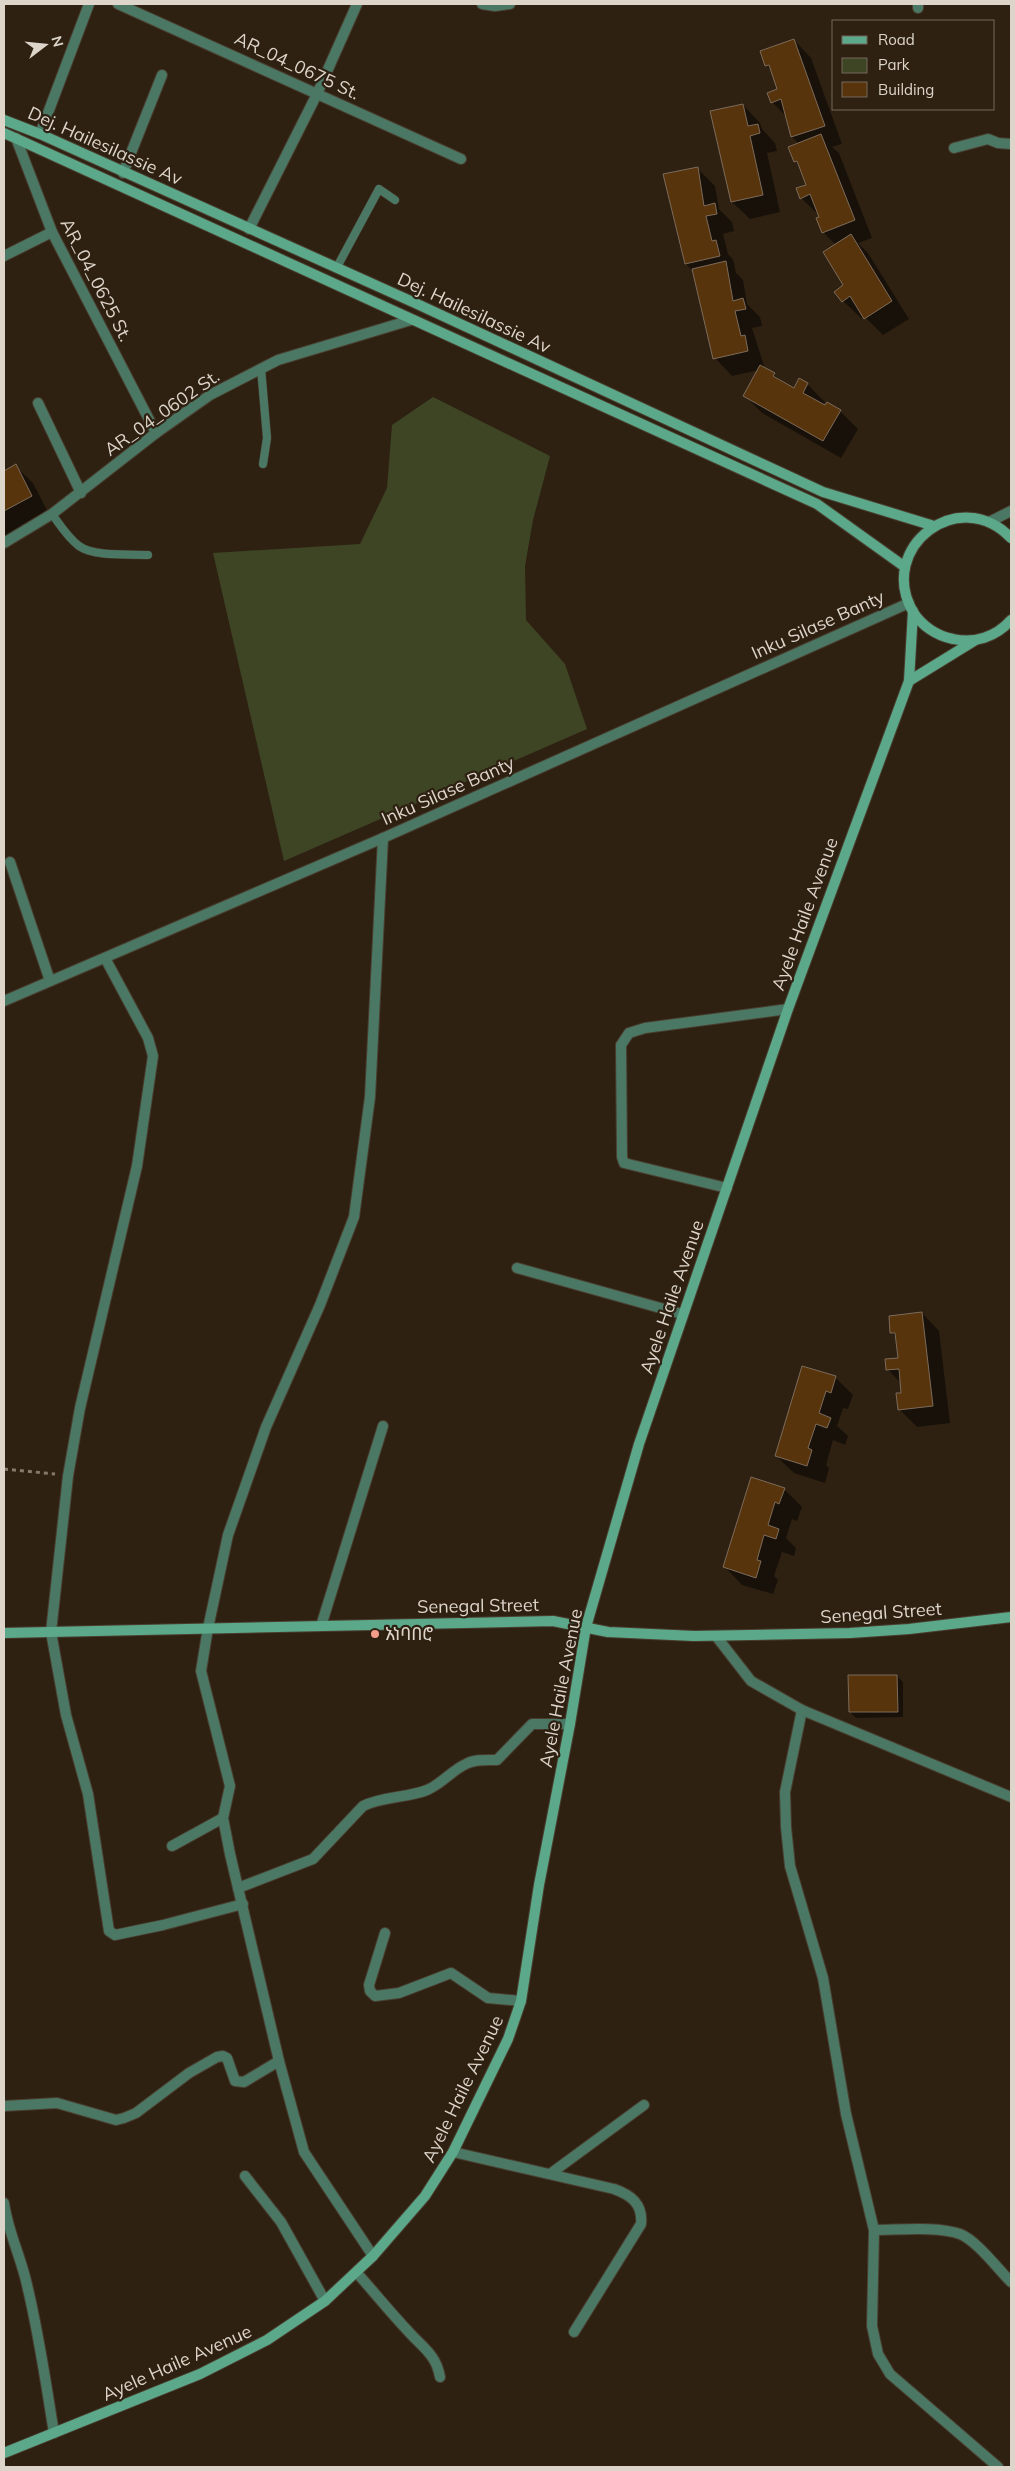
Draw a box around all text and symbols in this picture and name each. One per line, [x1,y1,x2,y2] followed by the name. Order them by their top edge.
[20,20,70,70] north arrow
[832,20,995,110] legend
[231,27,363,105] street label: AR_04_0675 St.
[878,30,915,49] text: Road
[47,34,68,49] text: N
[878,55,910,74] text: Park
[878,80,934,99] text: Building
[24,101,186,190] street label: Dej. Hailesilassie Av
[55,214,137,345] street label: AR_04_0625 St.
[394,267,555,358] street label: Dej. Hailesilassie Av
[100,364,224,461] street label: AR_04_0602 St.
[748,585,888,664] street label: Inku Silase Banty
[378,751,518,830] street label: Inku Silase Banty
[766,834,843,993] street label: Ayele Haile Avenue
[634,1217,709,1377] street label: Ayele Haile Avenue
[417,1593,539,1618] street label: Senegal Street
[819,1597,943,1628] street label: Senegal Street
[534,1607,587,1769] street label: Ayele Haile Avenue
[385,1622,433,1645] place label: አነባበሮ
[369,1628,381,1640] marker: አነባበሮ
[417,2011,508,2166] street label: Ayele Haile Avenue
[99,2319,255,2406] street label: Ayele Haile Avenue

